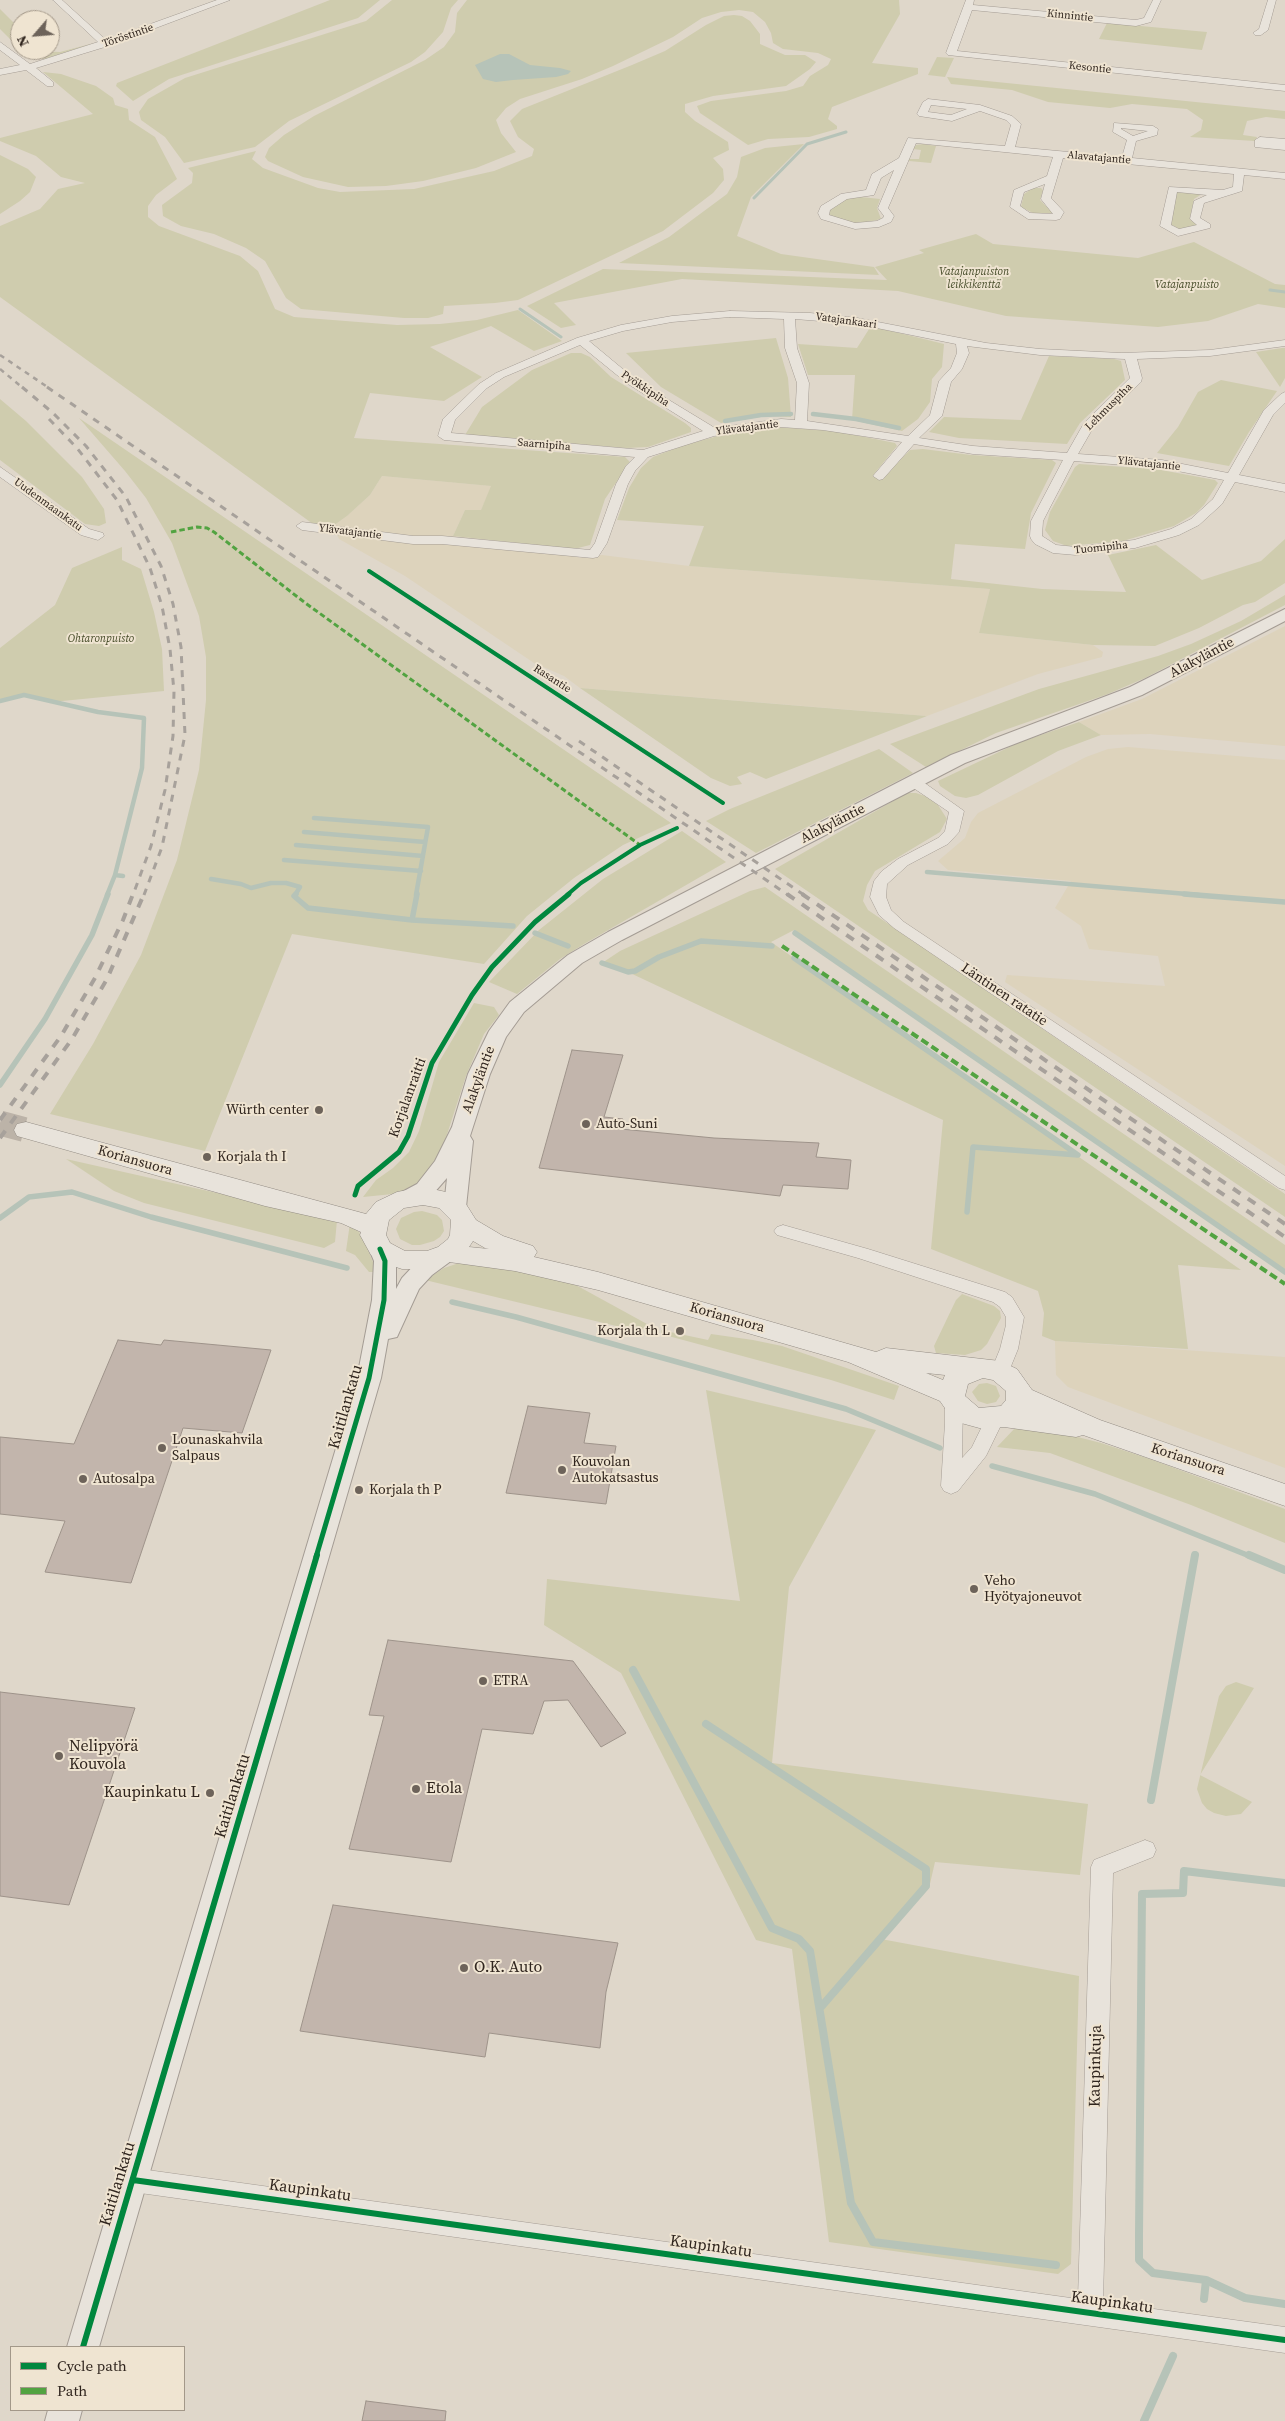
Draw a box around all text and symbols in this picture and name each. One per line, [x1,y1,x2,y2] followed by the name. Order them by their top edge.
[1046,7,1094,25] street label: Kinnintie
[10,10,60,60] north arrow
[101,21,155,51] street label: Töröstintie
[11,32,34,50] text: N
[1068,59,1112,77] street label: Kesontie
[1067,149,1131,167] street label: Alavatajantie
[939,265,1009,291] park label: Vatajanpuiston leikkikenttä
[1155,278,1219,292] park label: Vatajanpuisto
[815,310,877,332] street label: Vatajankaari
[618,368,672,410] street label: Pyökkipiha
[1083,381,1135,433] street label: Lehmuspiha
[715,418,779,438] street label: Ylävatajantie
[517,436,571,454] street label: Saarnipiha
[1117,454,1181,474] street label: Ylävatajantie
[11,476,85,534] street label: Uudenmaankatu
[318,522,382,542] street label: Ylävatajantie
[1074,539,1128,557] street label: Tuomipiha
[68,632,134,646] park label: Ohtaronpuisto
[1167,634,1237,682] street label: Alakyläntie
[531,662,573,696] street label: Rasantie
[798,801,868,847] street label: Alakyläntie
[958,960,1050,1030] street label: Läntinen ratatie
[459,1044,499,1116] street label: Alakyläntie
[386,1056,430,1140] street label: Korjalanraitti
[226,1102,309,1118] place label: Würth center
[313,1104,325,1116] marker: Würth center
[596,1116,658,1132] place label: Auto-Suni
[580,1118,592,1130] marker: Auto-Suni
[96,1142,174,1180] street label: Koriansuora
[217,1149,287,1165] place label: Korjala th I
[201,1151,213,1163] marker: Korjala th I
[688,1299,766,1337] street label: Koriansuora
[597,1323,670,1339] place label: Korjala th L
[674,1325,686,1337] marker: Korjala th L
[325,1362,367,1452] street label: Kaitilankatu
[172,1432,263,1464] place label: Lounaskahvila Salpaus
[1149,1440,1227,1480] street label: Koriansuora
[156,1442,168,1454] marker: Lounaskahvila Salpaus
[572,1454,659,1486] place label: Kouvolan Autokatsastus
[556,1464,568,1476] marker: Kouvolan Autokatsastus
[93,1471,155,1487] place label: Autosalpa
[77,1473,89,1485] marker: Autosalpa
[369,1482,442,1498] place label: Korjala th P
[353,1484,365,1496] marker: Korjala th P
[984,1573,1082,1605] place label: Veho Hyötyajoneuvot
[968,1583,980,1595] marker: Veho Hyötyajoneuvot
[493,1673,528,1689] place label: ETRA
[477,1675,489,1687] marker: ETRA
[69,1737,139,1775] place label: Nelipyörä Kouvola
[53,1750,65,1762] marker: Nelipyörä Kouvola
[211,1752,255,1840] street label: Kaitilankatu
[426,1779,462,1799] place label: Etola
[104,1783,200,1803] place label: Kaupinkatu L
[410,1783,422,1795] marker: Etola
[204,1787,216,1799] marker: Kaupinkatu L
[474,1958,542,1978] place label: O.K. Auto
[458,1962,470,1974] marker: O.K. Auto
[1086,2025,1106,2107] street label: Kaupinkuja
[96,2140,140,2228] street label: Kaitilankatu
[268,2176,352,2206] street label: Kaupinkatu
[669,2232,753,2262] street label: Kaupinkatu
[1070,2288,1154,2318] street label: Kaupinkatu
[10,2346,185,2411] legend
[57,2355,127,2376] text: Cycle path
[57,2380,87,2401] text: Path

